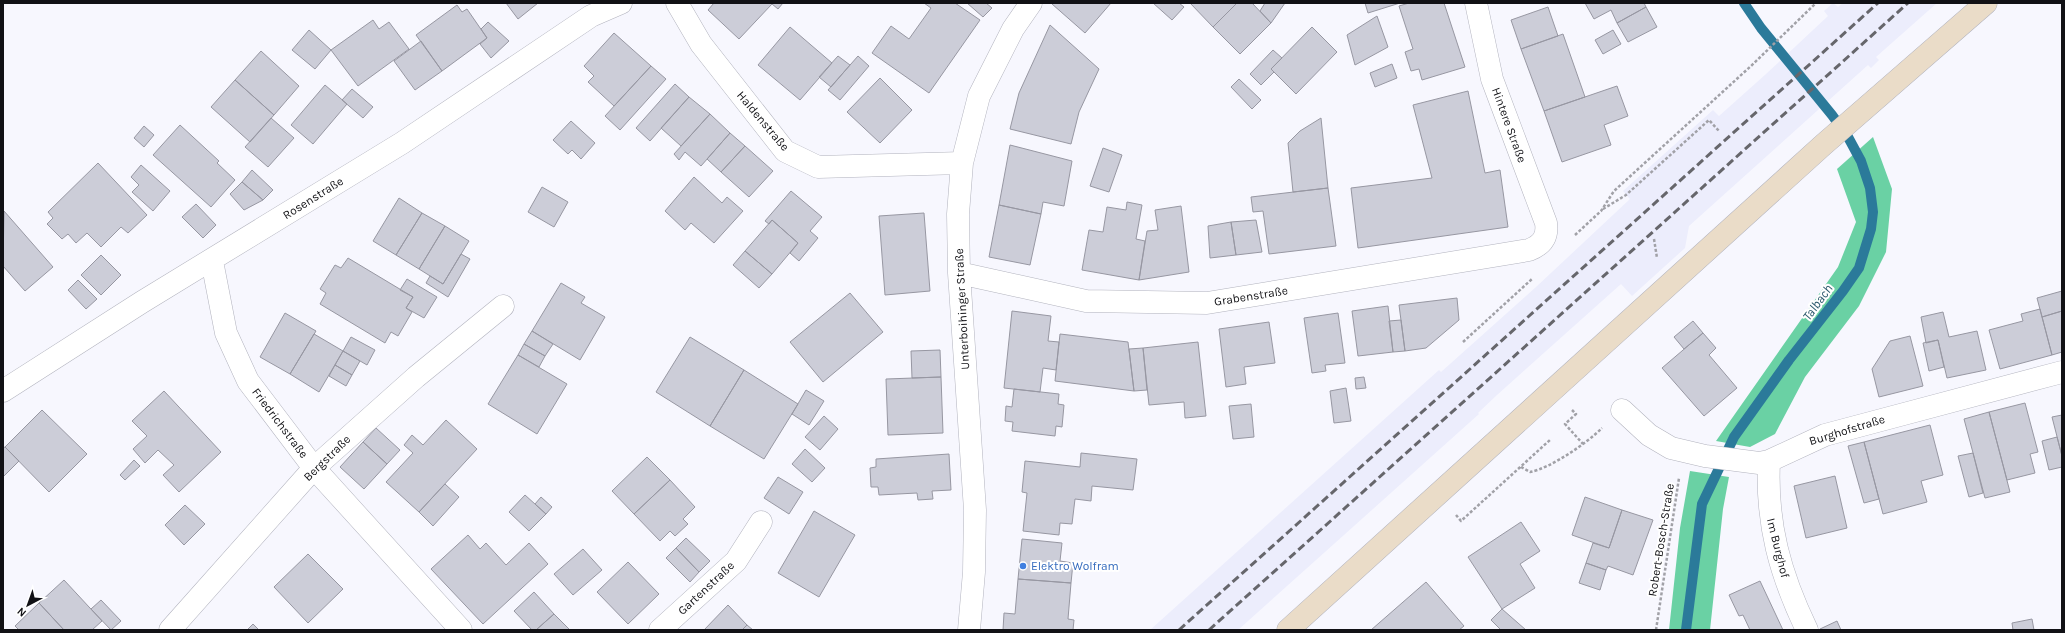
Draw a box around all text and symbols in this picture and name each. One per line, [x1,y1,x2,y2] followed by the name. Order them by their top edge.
[1489,85,1529,165] street label: Hintere Straße
[734,88,792,154] street label: Haldenstraße
[280,174,346,222] street label: Rosenstraße
[952,248,972,370] street label: Unterboihinger Straße
[1799,281,1836,323] water label: Talbach
[1213,283,1289,309] street label: Grabenstraße
[249,385,311,461] street label: Friedrichstraße
[1807,412,1887,448] street label: Burghofstraße
[301,432,353,484] street label: Bergstraße
[1645,482,1677,598] street label: Robert-Bosch-Straße
[1764,517,1792,580] street label: Im Burghof
[675,558,737,618] street label: Gartenstraße
[1031,559,1119,573] place label: Elektro Wolfram
[1018,561,1028,571] marker: Elektro Wolfram
[8,585,48,625] north arrow
[15,605,29,620] text: N

